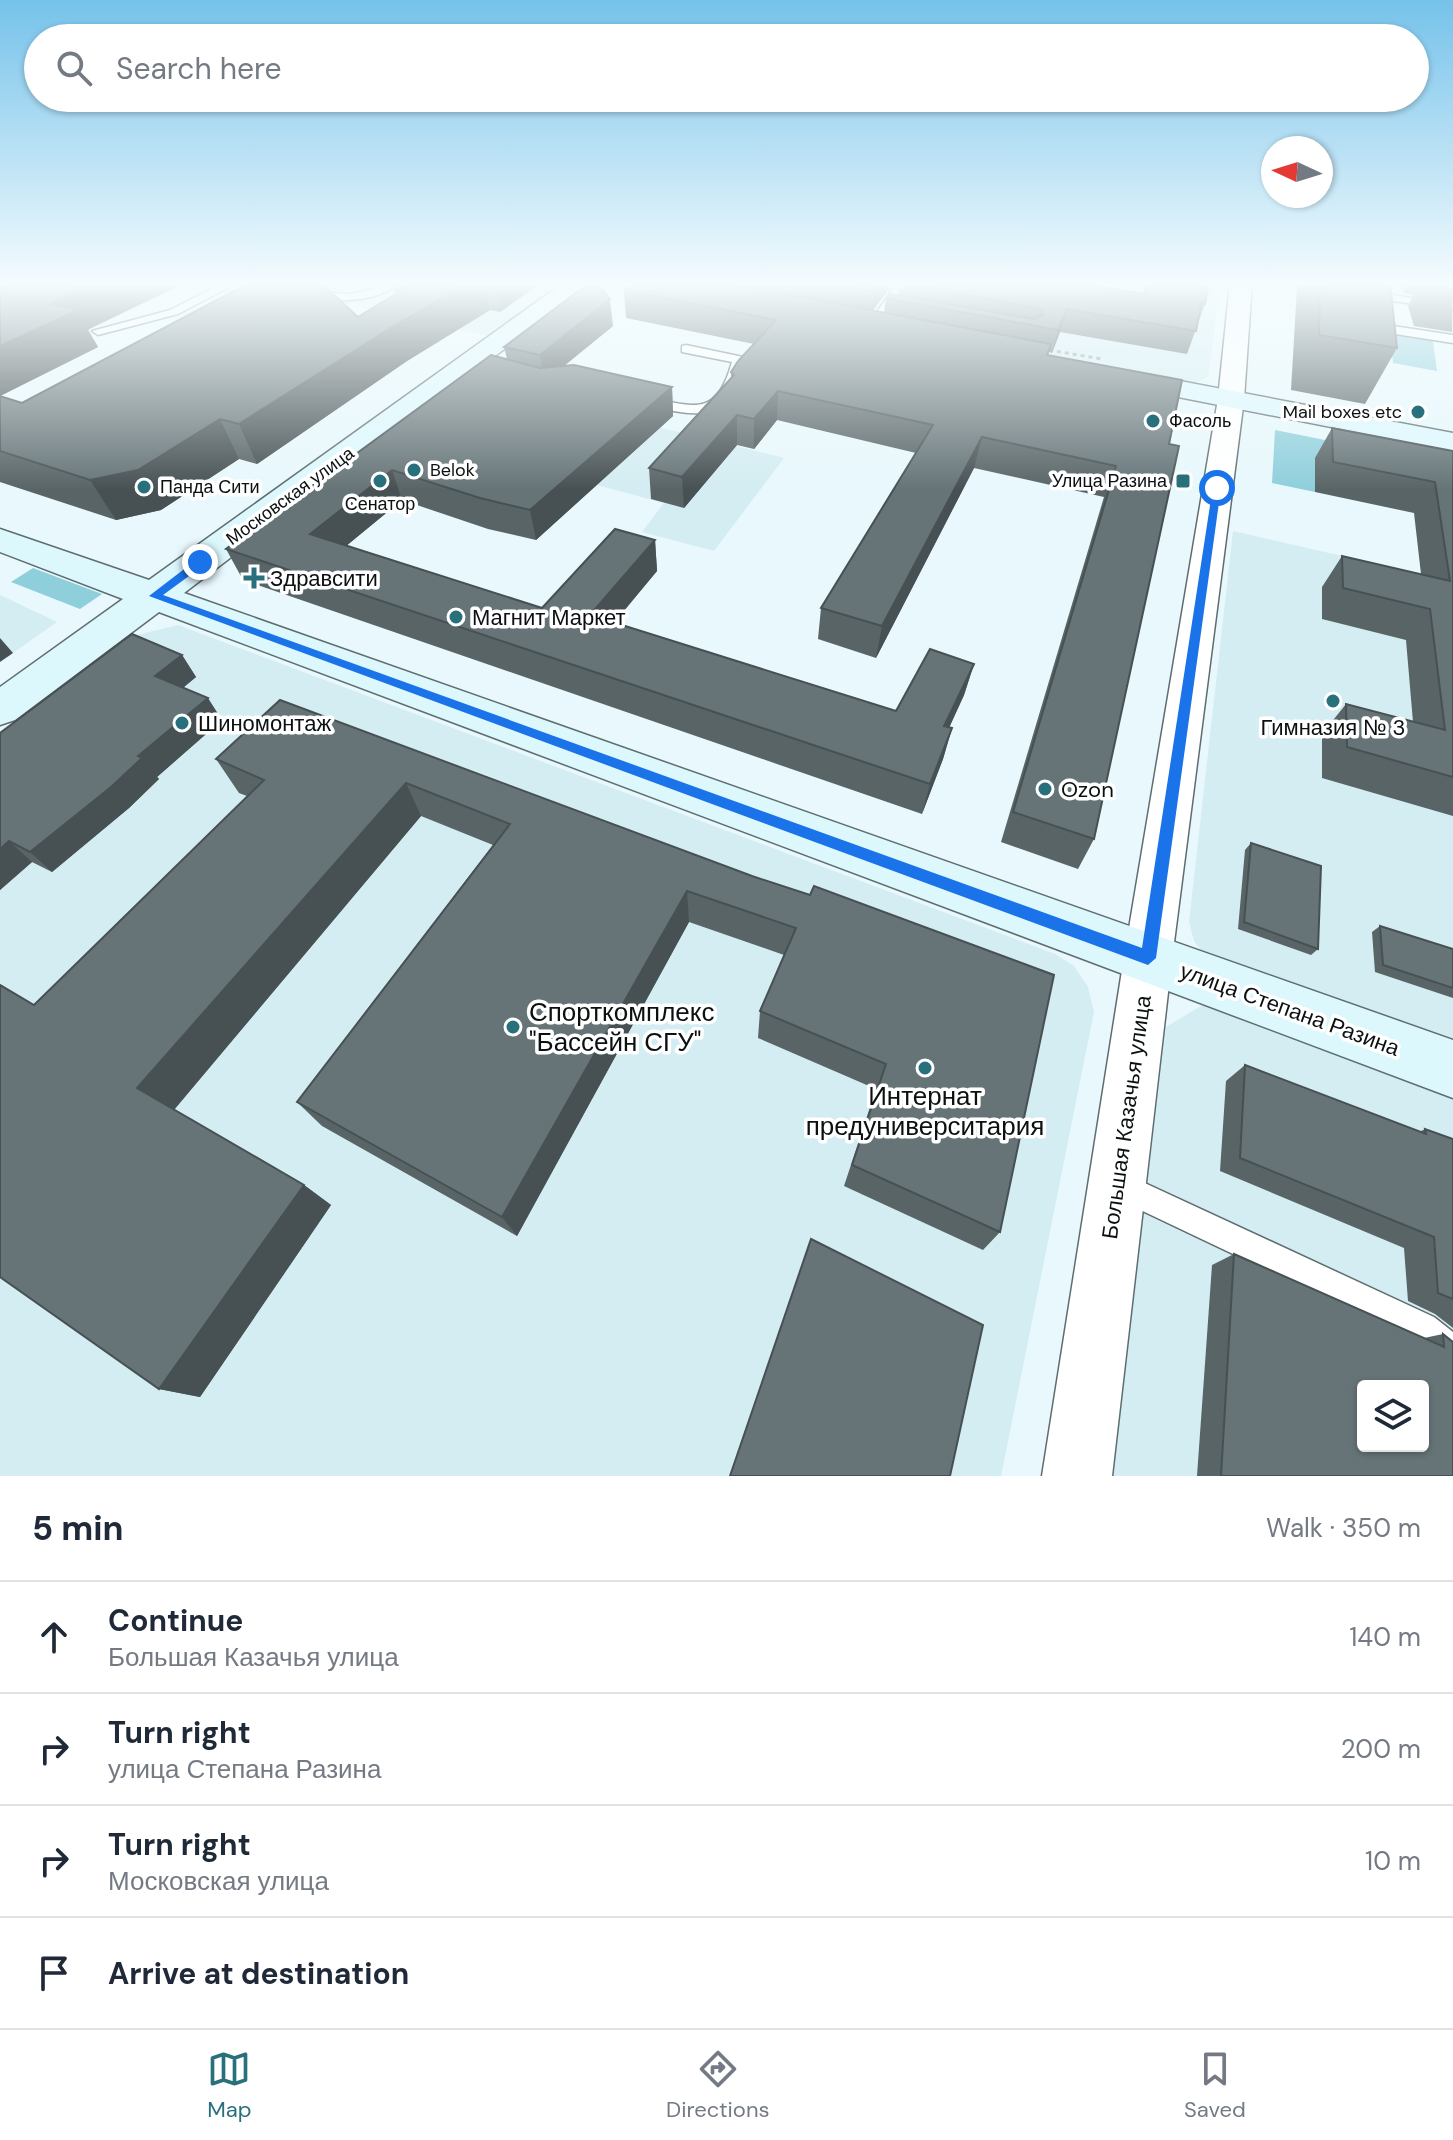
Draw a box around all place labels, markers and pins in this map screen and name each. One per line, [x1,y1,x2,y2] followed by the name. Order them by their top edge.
[1283,400,1402,424] place label: Mail boxes etc
[1409,403,1427,421] marker: Mail boxes etc
[1169,409,1231,433] place label: Фасоль
[1144,412,1162,430] marker: Фасоль
[430,458,475,482] place label: Belok
[405,461,423,479] marker: Belok
[1052,469,1168,493] place label: Улица Разина
[371,472,389,490] marker: Сенатор
[1174,472,1192,490] marker: Улица Разина
[160,475,260,499] place label: Панда Сити
[135,478,153,496] marker: Панда Сити
[345,492,415,516] place label: Сенатор
[270,564,378,593] place label: Здравсити
[245,569,263,587] marker: Здравсити
[472,603,626,632] place label: Магнит Маркет
[447,608,465,626] marker: Магнит Маркет
[1324,692,1342,710] marker: Гимназия № 3
[198,709,331,738] place label: Шиномонтаж
[1261,713,1405,742] place label: Гимназия № 3
[173,714,191,732] marker: Шиномонтаж
[1061,775,1114,804] place label: Ozon
[1036,780,1054,798] marker: Ozon
[529,995,715,1059] place label: Спорткомплекс "Бассейн СГУ"
[504,1018,522,1036] marker: Спорткомплекс "Бассейн СГУ"
[916,1059,934,1077] marker: Интернат предуниверситария
[806,1079,1044,1143] place label: Интернат предуниверситария

